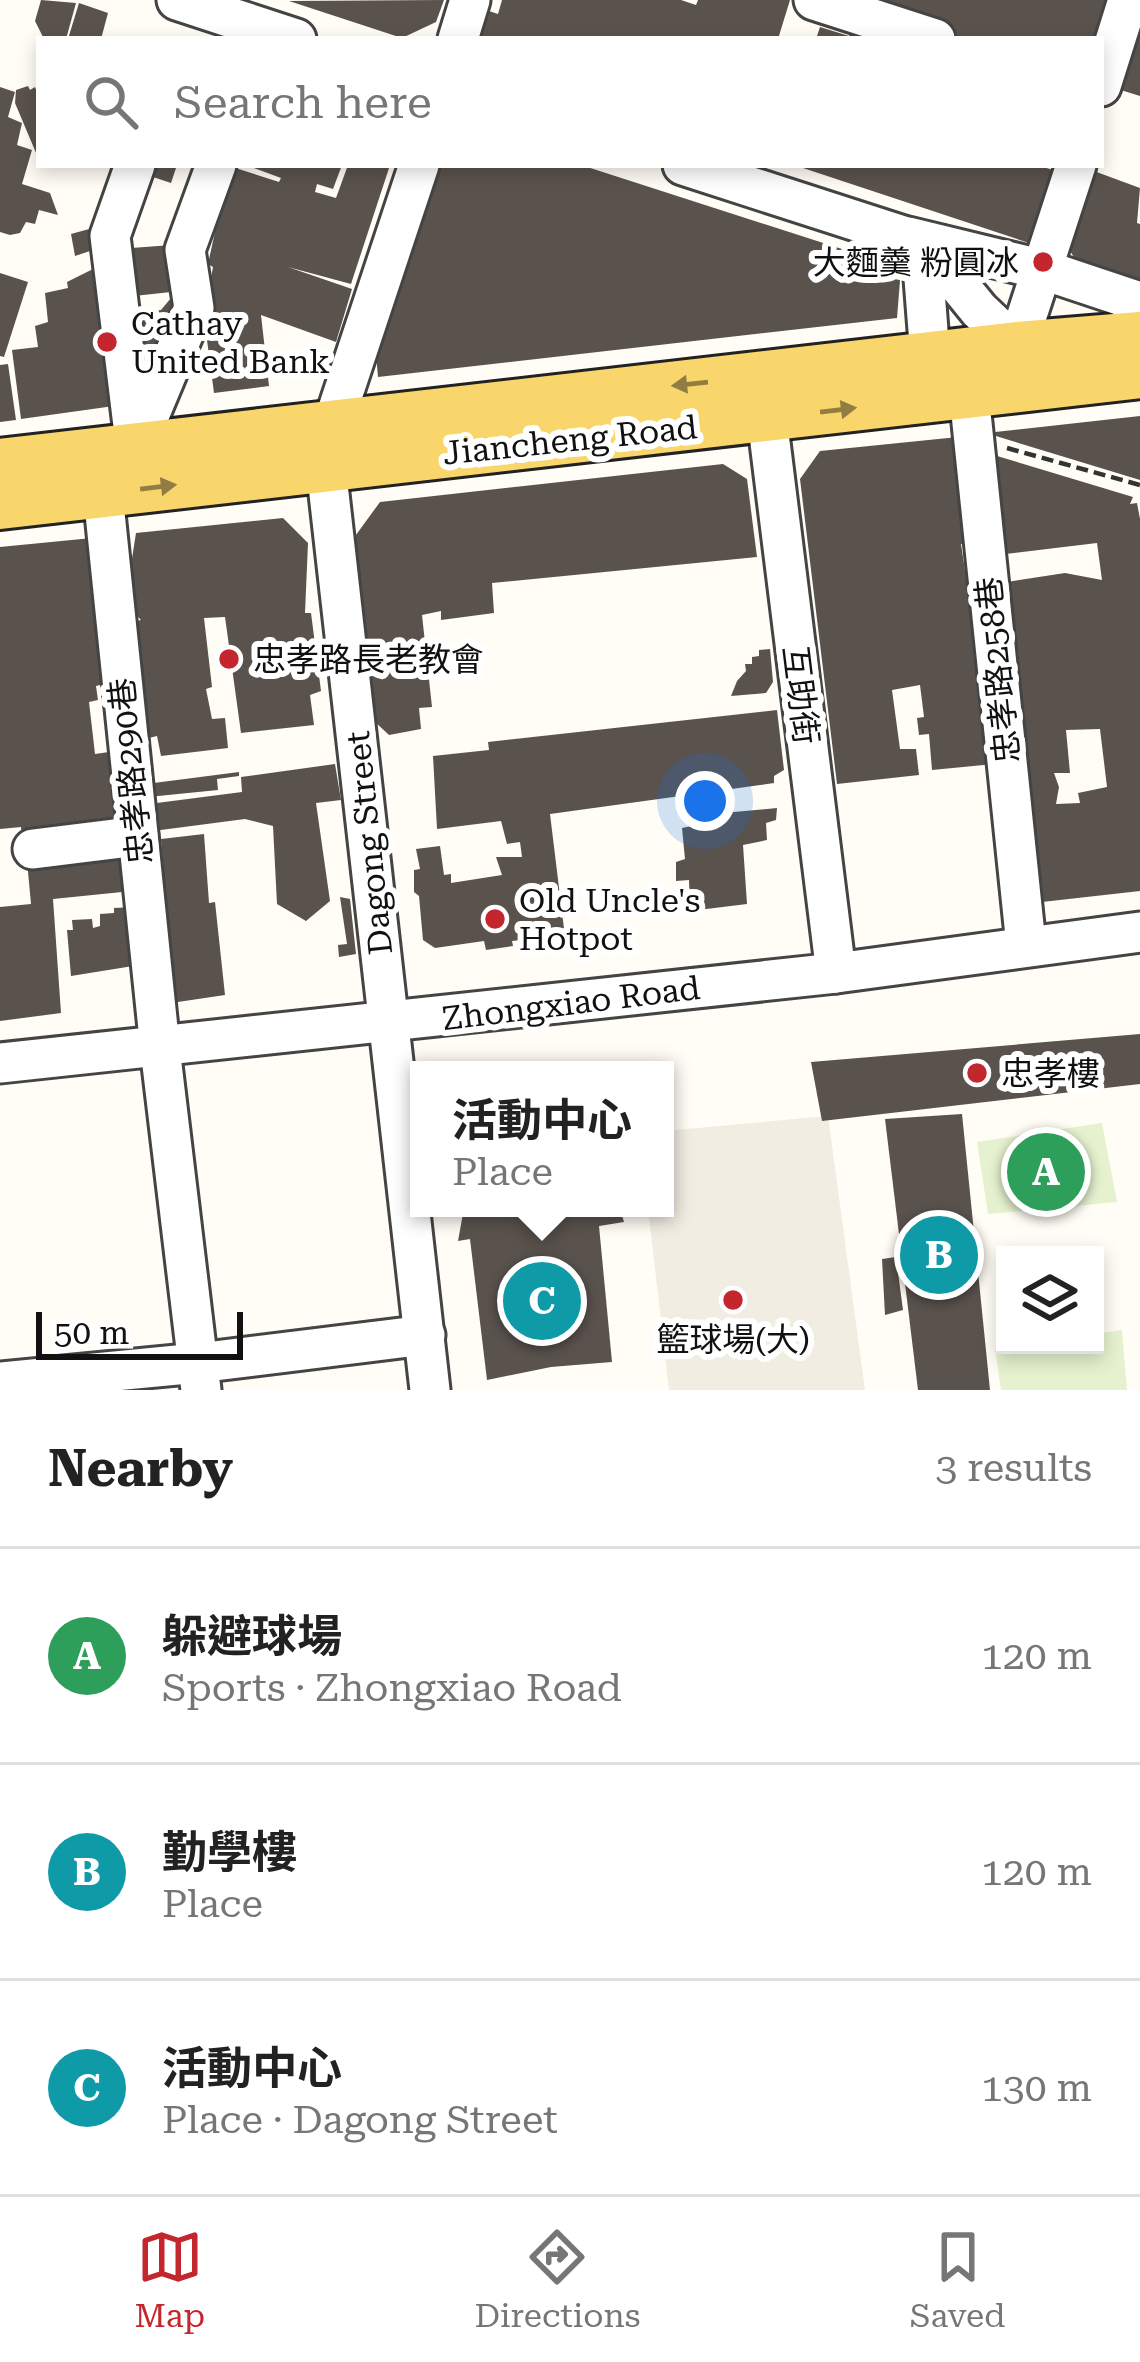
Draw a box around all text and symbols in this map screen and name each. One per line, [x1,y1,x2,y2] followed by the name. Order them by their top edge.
[36,36,1104,168] search box
[78,69,144,135] icon: search
[174,76,432,129] text: Search here
[813,243,1019,282] place label: 大麵羹 粉圓冰
[1030,249,1056,275] marker: 大麵羹 粉圓冰
[131,304,330,381] place label: Cathay United Bank
[94,329,120,355] marker: Cathay United Bank
[670,374,708,393] one-way arrow
[819,400,857,419] one-way arrow
[441,407,699,473] street label: Jiancheng Road
[140,478,177,497] one-way arrow
[969,575,1027,765] street label: 忠孝路258巷
[253,640,484,679] place label: 忠孝路長老教會
[776,643,826,747] street label: 互助街
[216,646,242,672] marker: 忠孝路長老教會
[102,676,160,866] street label: 忠孝路290巷
[338,729,400,957] street label: Dagong Street
[675,771,735,831] your location
[519,881,700,958] place label: Old Uncle's Hotpot
[482,906,508,932] marker: Old Uncle's Hotpot
[440,968,702,1038] street label: Zhongxiao Road
[1001,1054,1100,1093] place label: 忠孝樓
[964,1060,990,1086] marker: 忠孝樓
[410,1061,674,1217] popup
[452,1094,632,1147] text: 活動中心
[1007,1127,1085,1217] pin: A
[452,1149,553,1195] text: Place
[900,1210,978,1300] pin: B
[996,1246,1104,1354] map controls
[996,1246,1104,1354] button: layers
[503,1256,581,1346] pin: C
[720,1287,746,1313] marker: 籃球場(大)
[36,1306,243,1359] scale bar
[54,1313,129,1352] text: 50 m
[656,1320,810,1359] place label: 籃球場(大)
[48,1439,233,1498] text: Nearby
[935,1445,1092,1491] text: 3 results
[162,1610,342,1663] text: 躲避球場
[73,1633,101,1679] text: A
[981,1633,1092,1679] text: 120 m
[162,1665,622,1711] text: Sports · Zhongxiao Road
[162,1826,297,1879] text: 勤學樓
[73,1849,101,1895] text: B
[981,1849,1092,1895] text: 120 m
[162,1881,263,1927] text: Place
[162,2042,342,2095] text: 活動中心
[73,2065,101,2111] text: C
[981,2065,1092,2111] text: 130 m
[162,2097,558,2143] text: Place · Dagong Street
[135,2224,205,2335] tab: Map
[474,2224,640,2335] tab: Directions
[910,2224,1005,2335] tab: Saved

